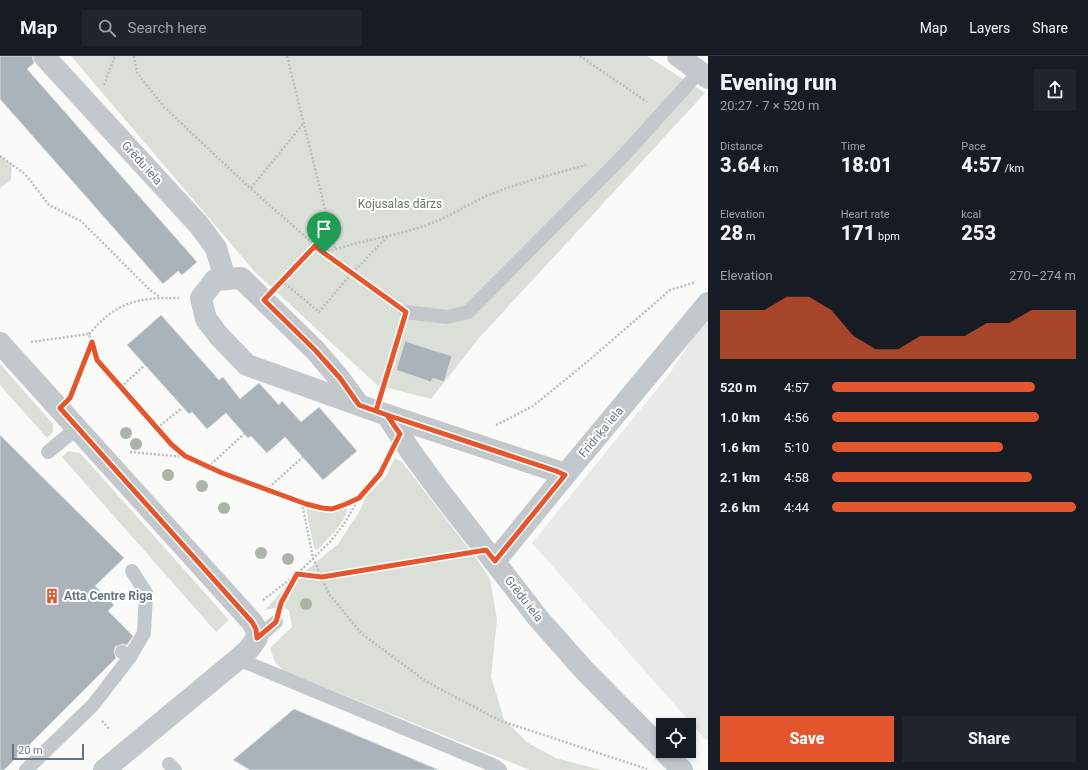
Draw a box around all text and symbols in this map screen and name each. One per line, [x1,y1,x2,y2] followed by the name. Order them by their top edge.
[82,10,362,46] search box
[20,16,58,39] text: Map
[96,17,118,39] icon: search
[128,19,206,37] text: Search here
[920,20,947,36] text: Map
[969,20,1010,36] text: Layers
[1032,20,1068,36] text: Share
[1034,69,1076,111] button: share
[720,70,837,95] text: Evening run
[720,98,819,113] text: 20:27 · 7 × 520 m
[119,138,165,188] street label: Grēdu iela
[720,140,763,153] text: Distance
[841,140,865,153] text: Time
[961,140,986,153] text: Pace
[720,153,761,177] text: 3.64
[841,153,893,177] text: 18:01
[961,153,1002,177] text: 4:57
[761,162,778,175] text: km
[1002,162,1024,175] text: /km
[358,197,442,211] park label: Kojusalas dārzs
[720,208,765,221] text: Elevation
[841,208,890,221] text: Heart rate
[961,208,981,221] text: kcal
[307,212,341,253] pin
[313,218,335,240] icon: arrive
[720,221,743,245] text: 28
[841,221,875,245] text: 171
[961,221,996,245] text: 253
[743,230,755,243] text: m
[875,230,900,243] text: bpm
[720,268,773,283] text: Elevation
[1009,268,1076,283] text: 270–274 m
[720,380,757,395] text: 520 m
[784,380,809,395] text: 4:57
[576,404,627,461] street label: Fridriķa iela
[720,410,760,425] text: 1.0 km
[784,410,809,425] text: 4:56
[720,440,760,455] text: 1.6 km
[784,440,809,455] text: 5:10
[720,470,760,485] text: 2.1 km
[784,470,809,485] text: 4:58
[720,500,760,515] text: 2.6 km
[784,500,809,515] text: 4:44
[502,574,546,624] street label: Grēdu iela
[43,587,61,605] building icon: Atta Centre Riga
[64,589,153,603] place label: Atta Centre Riga
[720,716,894,762] button: Save
[902,716,1076,762] button: Share
[656,718,696,758] map controls
[656,718,696,758] button: locate
[12,742,84,761] scale bar
[18,744,43,757] text: 20 m

